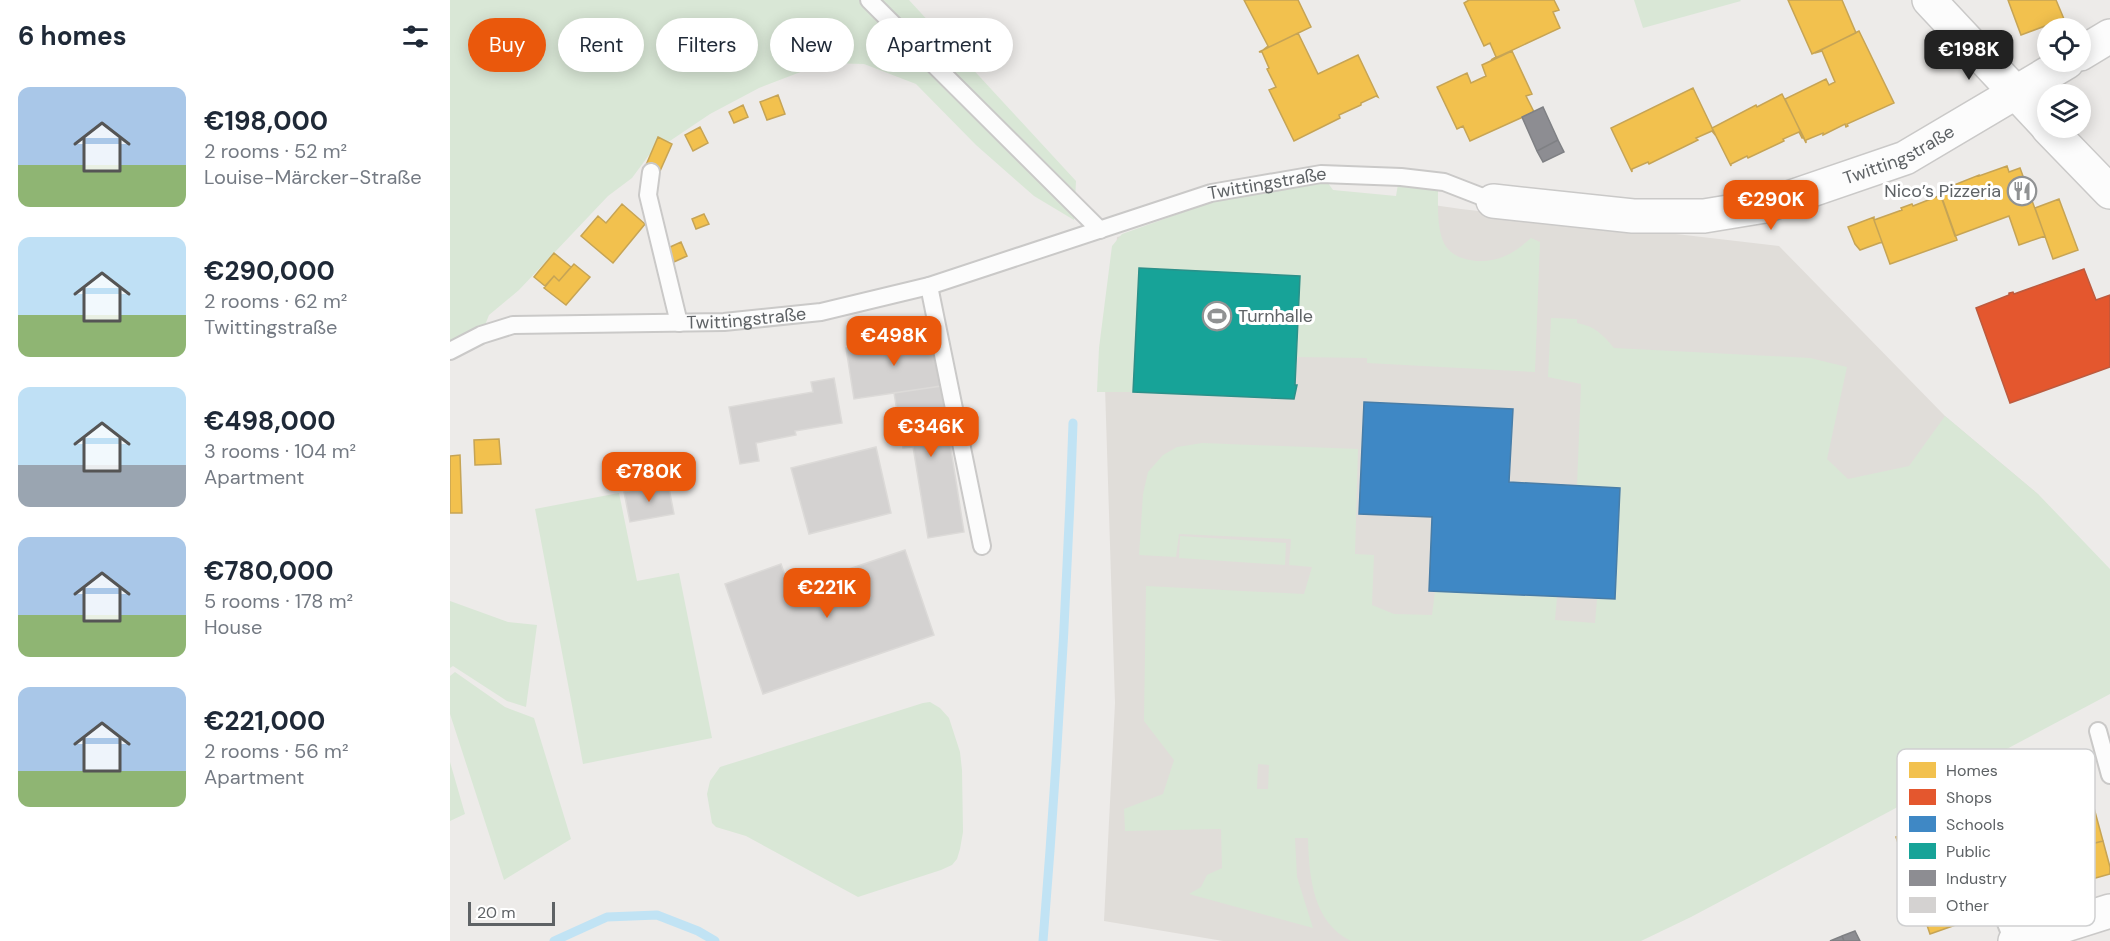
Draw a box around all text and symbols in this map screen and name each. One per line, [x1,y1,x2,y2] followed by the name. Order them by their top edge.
[468,18,546,72] chip: Buy
[558,18,644,72] chip: Rent
[656,18,758,72] chip: Filters
[770,18,854,72] chip: New
[866,18,1013,72] chip: Apartment
[2037,18,2091,138] map controls
[2037,18,2091,72] button: locate
[18,19,126,53] text: 6 homes
[399,20,432,53] icon: filters
[1927,30,2011,81] pin: €198K
[1938,36,2000,62] text: €198K
[2037,84,2091,138] button: layers
[204,104,328,138] text: €198,000
[66,111,138,183] icon: home
[1840,119,1959,190] street label: Twittingstraße
[204,138,347,164] text: 2 rooms · 52 m²
[1206,162,1327,205] street label: Twittingstraße
[204,164,422,190] text: Louise-Märcker-Straße
[2006,175,2038,207] restaurant icon: Nico’s Pizzeria
[1884,179,2001,203] place label: Nico’s Pizzeria
[1729,180,1813,231] pin: €290K
[1737,186,1805,212] text: €290K
[204,254,335,288] text: €290,000
[66,261,138,333] icon: home
[204,288,347,314] text: 2 rooms · 62 m²
[1201,300,1233,332] sports icon: Turnhalle
[686,302,807,335] street label: Twittingstraße
[1238,304,1313,328] place label: Turnhalle
[204,314,337,340] text: Twittingstraße
[852,316,936,367] pin: €498K
[860,322,928,348] text: €498K
[204,404,336,438] text: €498,000
[889,407,973,458] pin: €346K
[66,411,138,483] icon: home
[898,413,964,439] text: €346K
[204,438,356,464] text: 3 rooms · 104 m²
[607,452,691,503] pin: €780K
[616,458,682,484] text: €780K
[204,464,304,490] text: Apartment
[204,554,334,588] text: €780,000
[66,561,138,633] icon: home
[785,568,869,619] pin: €221K
[797,574,857,600] text: €221K
[204,588,353,614] text: 5 rooms · 178 m²
[204,614,262,640] text: House
[204,704,325,738] text: €221,000
[66,711,138,783] icon: home
[204,738,349,764] text: 2 rooms · 56 m²
[1897,749,2095,926] legend
[1946,760,1998,781] text: Homes
[204,764,304,790] text: Apartment
[1946,787,1992,808] text: Shops
[1946,814,2004,835] text: Schools
[1946,841,1991,862] text: Public
[1946,868,2007,889] text: Industry
[1946,895,1989,916] text: Other
[468,899,555,926] scale bar
[477,902,516,923] text: 20 m

